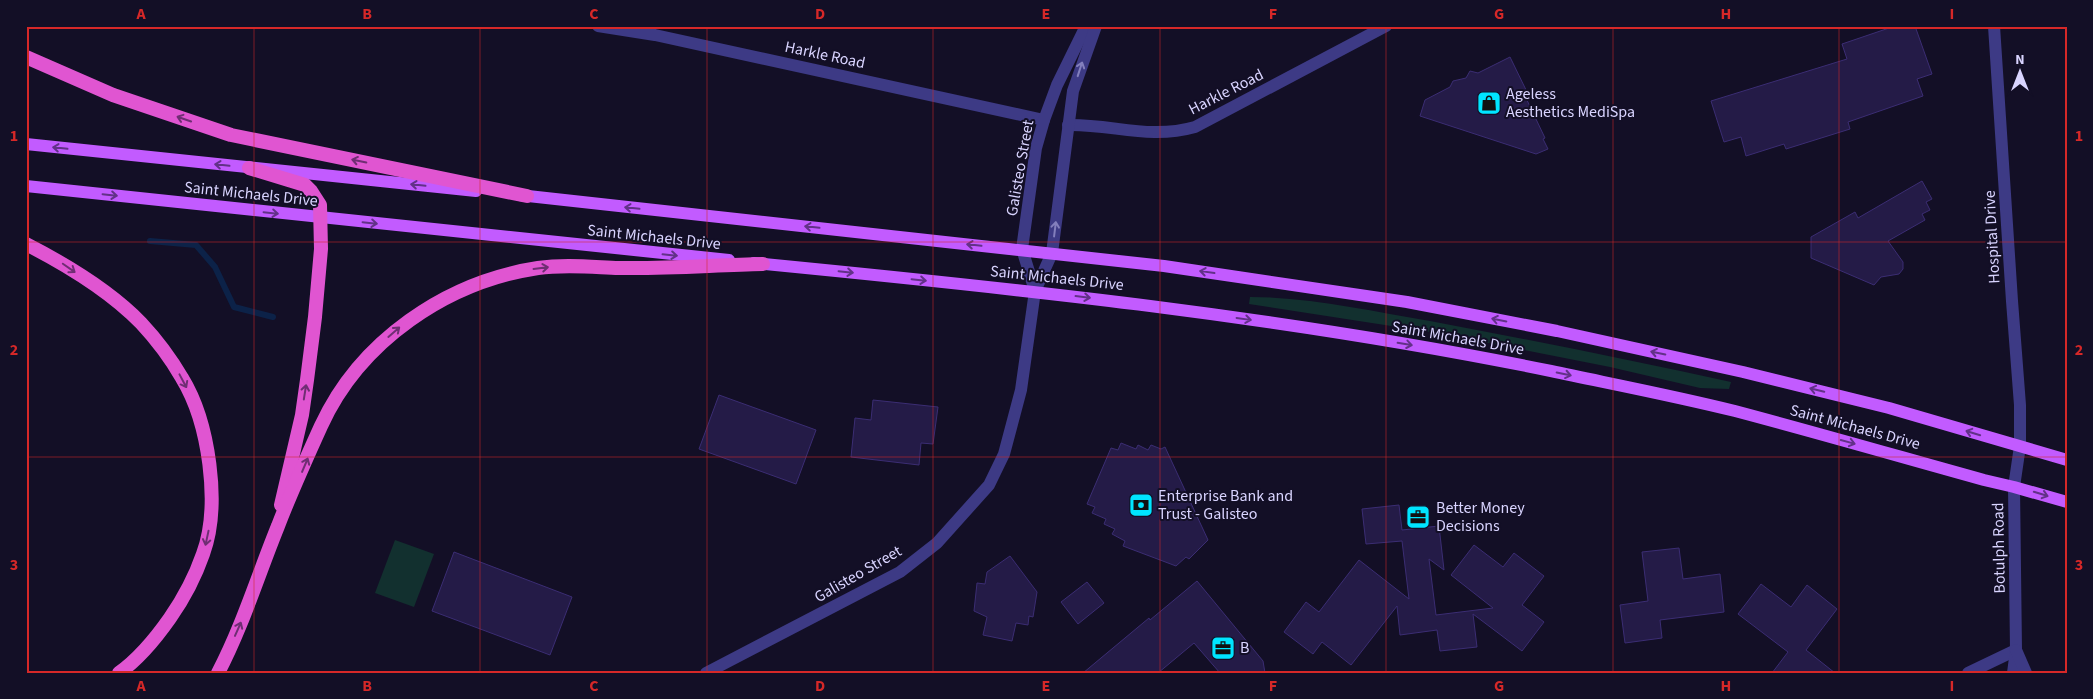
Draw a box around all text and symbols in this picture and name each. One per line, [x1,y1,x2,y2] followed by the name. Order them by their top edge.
[135,3,146,25] text: A
[362,3,372,25] text: B
[589,3,599,25] text: C
[815,3,825,25] text: D
[1042,3,1050,25] text: E
[1269,3,1277,25] text: F
[1494,3,1504,25] text: G
[1721,3,1731,25] text: H
[1950,3,1954,25] text: I
[783,36,867,74] street label: Harkle Road
[1996,48,2046,98] north arrow
[2015,50,2025,70] text: N
[1076,61,1085,77] one-way arrow
[1185,64,1267,120] street label: Harkle Road
[1506,83,1635,123] place label: Ageless Aesthetics MediSpa
[1476,90,1502,116] shop icon: Ageless Aesthetics MediSpa
[177,114,192,123] one-way arrow
[1001,118,1039,218] street label: Galisteo Street
[10,125,18,147] text: 1
[2075,125,2083,147] text: 1
[52,143,68,152] one-way arrow
[351,156,367,165] one-way arrow
[214,160,230,170] one-way arrow
[183,176,319,212] street label: Saint Michaels Drive
[410,180,426,190] one-way arrow
[101,190,117,200] one-way arrow
[1979,190,2005,284] street label: Hospital Drive
[624,203,640,213] one-way arrow
[263,208,279,218] one-way arrow
[361,218,377,228] one-way arrow
[586,219,722,255] street label: Saint Michaels Drive
[1050,221,1060,237] one-way arrow
[805,222,821,232] one-way arrow
[966,240,982,250] one-way arrow
[662,250,678,260] one-way arrow
[989,260,1125,296] street label: Saint Michaels Drive
[62,263,76,273] one-way arrow
[533,263,549,273] one-way arrow
[1199,266,1215,276] one-way arrow
[838,267,854,277] one-way arrow
[911,275,927,285] one-way arrow
[1075,292,1091,302] one-way arrow
[1236,314,1252,324] one-way arrow
[1492,314,1508,324] one-way arrow
[1390,316,1526,360] street label: Saint Michaels Drive
[388,326,401,337] one-way arrow
[10,339,18,361] text: 2
[2075,339,2083,361] text: 2
[1396,340,1412,350] one-way arrow
[1651,348,1667,357] one-way arrow
[1556,370,1572,379] one-way arrow
[178,373,188,388] one-way arrow
[300,384,310,400] one-way arrow
[1809,385,1825,394] one-way arrow
[1787,399,1923,455] street label: Saint Michaels Drive
[1966,428,1982,438] one-way arrow
[1839,438,1855,448] one-way arrow
[300,458,310,473] one-way arrow
[1158,485,1293,525] place label: Enterprise Bank and Trust - Galisteo
[2032,490,2048,500] one-way arrow
[1128,492,1154,518] bank icon: Enterprise Bank and Trust - Galisteo
[1436,497,1525,537] place label: Better Money Decisions
[1987,502,2011,594] street label: Botulph Road
[1405,504,1431,530] office icon: Better Money Decisions
[202,530,211,546] one-way arrow
[810,540,906,608] street label: Galisteo Street
[10,554,18,576] text: 3
[2075,554,2083,576] text: 3
[234,622,244,637] one-way arrow
[1210,635,1236,661] office icon: B
[1240,637,1249,659] place label: B
[135,675,146,697] text: A
[362,675,372,697] text: B
[589,675,599,697] text: C
[815,675,825,697] text: D
[1042,675,1050,697] text: E
[1269,675,1277,697] text: F
[1494,675,1504,697] text: G
[1721,675,1731,697] text: H
[1950,675,1954,697] text: I

